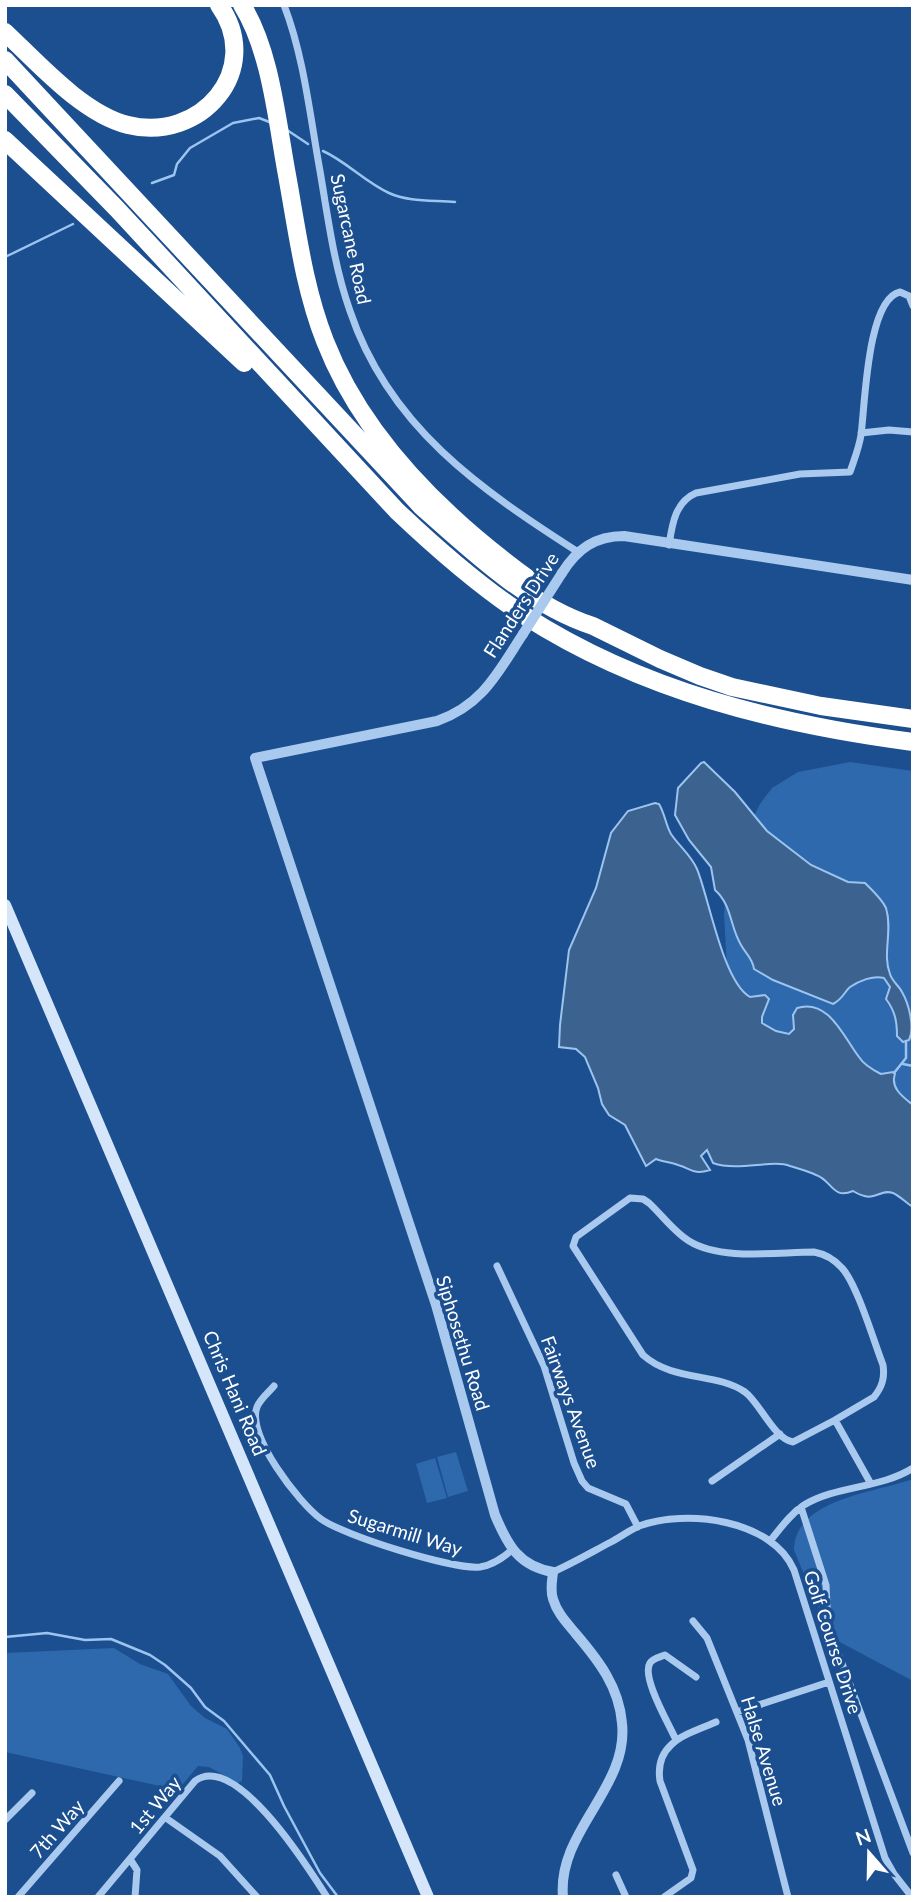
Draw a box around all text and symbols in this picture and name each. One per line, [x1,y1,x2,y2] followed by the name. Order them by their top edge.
[326,172,377,306] street label: Sugarcane Road
[478,548,563,662] street label: Flanders Drive
[432,1273,495,1413] street label: Siphosethu Road
[199,1327,272,1459] street label: Chris Hani Road
[537,1332,606,1471] street label: Fairways Avenue
[345,1503,465,1560] street label: Sugarmill Way
[799,1567,867,1716] street label: Golf Course Drive
[737,1693,792,1809] street label: Halse Avenue
[124,1771,186,1838] street label: 1st Way
[25,1794,89,1863] street label: 7th Way
[834,1818,904,1888] north arrow
[852,1823,874,1850] text: N

